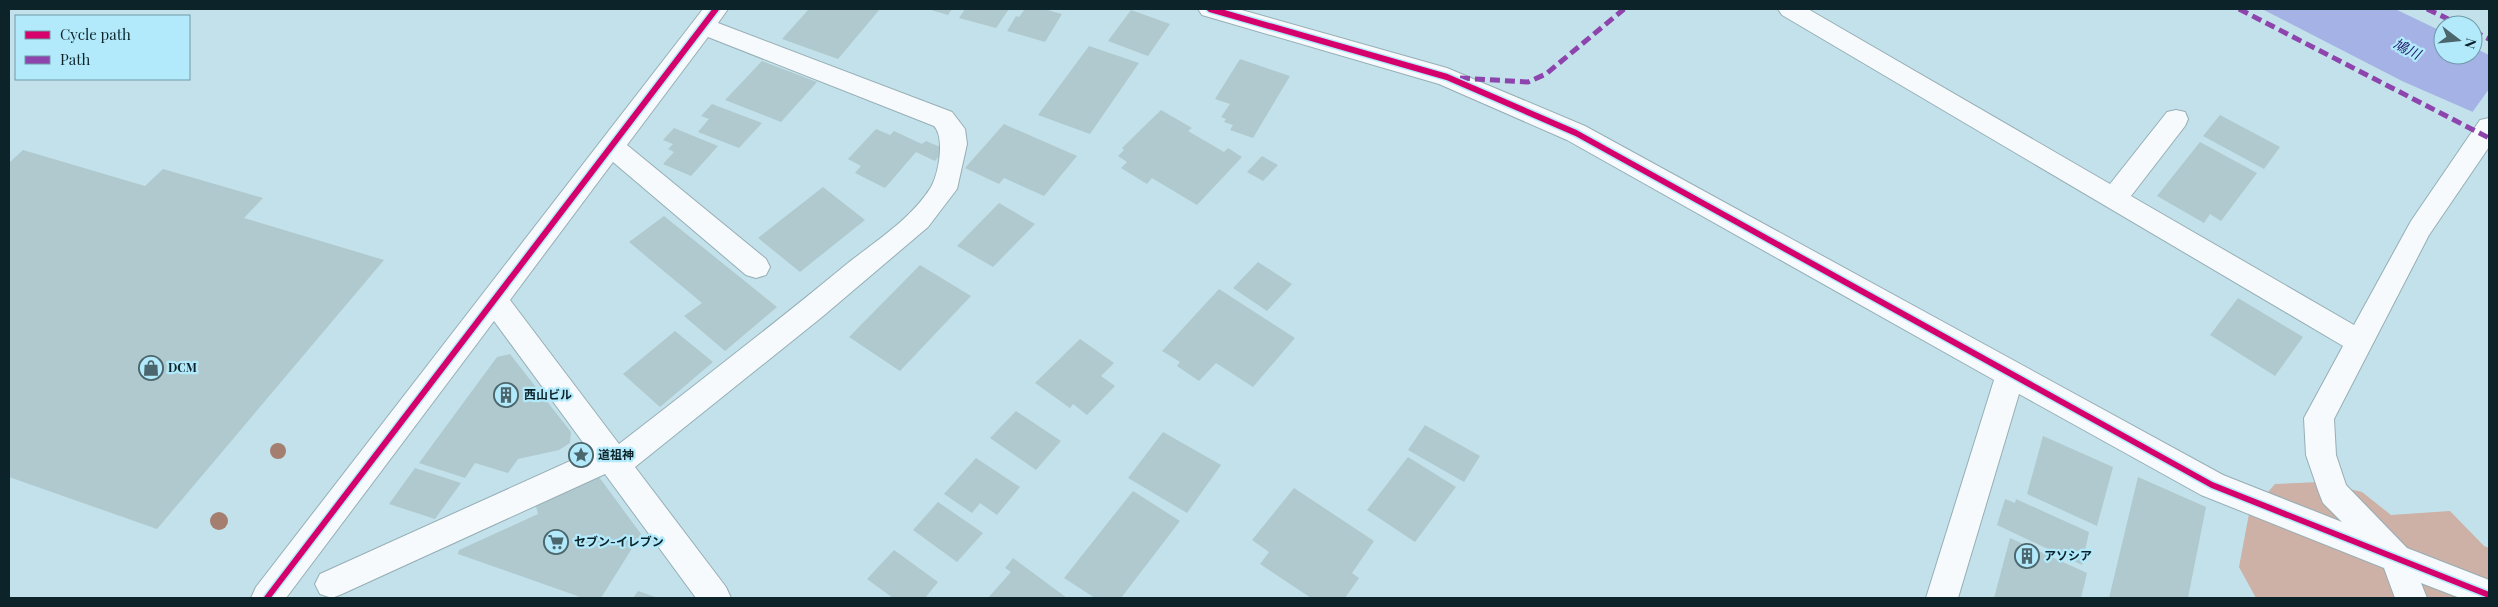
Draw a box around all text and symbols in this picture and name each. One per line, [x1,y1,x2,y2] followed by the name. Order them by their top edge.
[15,15,190,80] legend
[2433,15,2483,65] north arrow
[60,24,131,44] text: Cycle path
[2390,34,2426,64] water label: 鳩川
[2460,36,2482,51] text: N
[60,49,90,69] text: Path
[138,355,164,381] shop icon: DCM
[168,359,197,375] place label: DCM
[493,382,519,408] building icon: 西山ビル
[524,386,572,402] place label: 西山ビル
[568,442,594,468] place icon: 道祖神
[598,446,634,462] place label: 道祖神
[543,529,569,555] supermarket icon: セブン-イレブン
[574,533,664,549] place label: セブン-イレブン
[2014,543,2040,569] building icon: アソシア
[2044,547,2092,563] place label: アソシア

